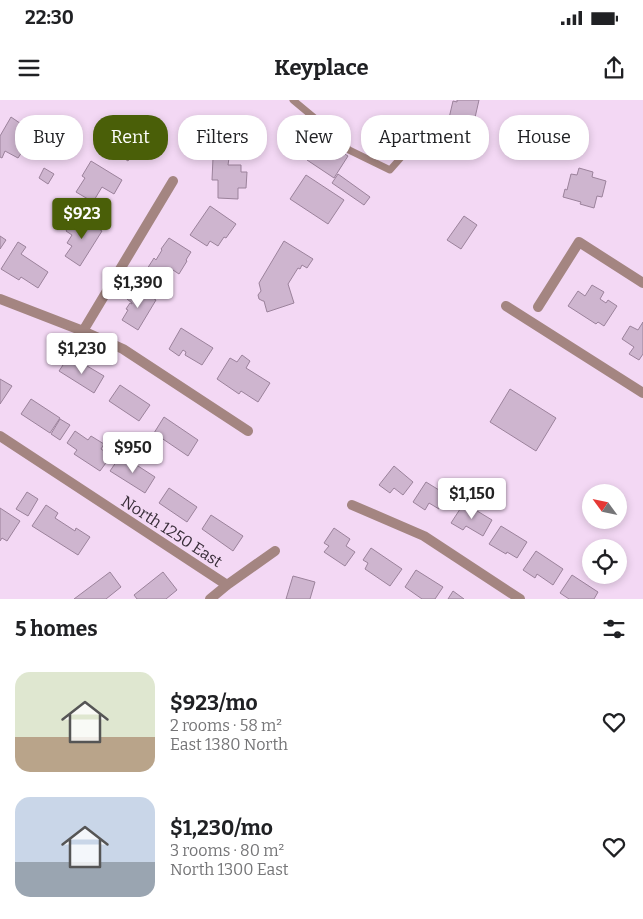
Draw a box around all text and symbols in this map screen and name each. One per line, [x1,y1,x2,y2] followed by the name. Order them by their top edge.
[25,6,74,29] text: 22:30
[15,54,43,82] icon: menu
[274,54,369,81] text: Keyplace
[600,54,628,82] icon: share
[15,115,83,160] chip: Buy
[93,115,168,160] chip: Rent
[178,115,267,160] chip: Filters
[277,115,351,160] chip: New
[361,115,489,160] chip: Apartment
[499,115,589,160] chip: House
[52,198,112,240] pin: $923
[63,204,101,223] text: $923
[97,266,179,309] pin: $1,390
[113,273,163,292] text: $1,390
[41,332,123,375] pin: $1,230
[58,339,107,358] text: $1,230
[103,432,163,474] pin: $950
[114,438,152,457] text: $950
[431,478,513,520] pin: $1,150
[449,484,495,503] text: $1,150
[582,484,628,529] north arrow
[582,484,627,584] map controls
[118,492,226,571] street label: North 1250 East
[582,539,627,584] button: locate
[600,615,628,643] icon: filters
[15,616,98,642] text: 5 homes
[170,690,258,716] text: $923/mo
[55,692,115,752] icon: home
[600,708,628,736] icon: heart
[170,716,282,735] text: 2 rooms · 58 m²
[170,735,288,754] text: East 1380 North
[170,815,273,841] text: $1,230/mo
[55,817,115,877] icon: home
[600,833,628,861] icon: heart
[170,841,284,860] text: 3 rooms · 80 m²
[170,860,289,879] text: North 1300 East

